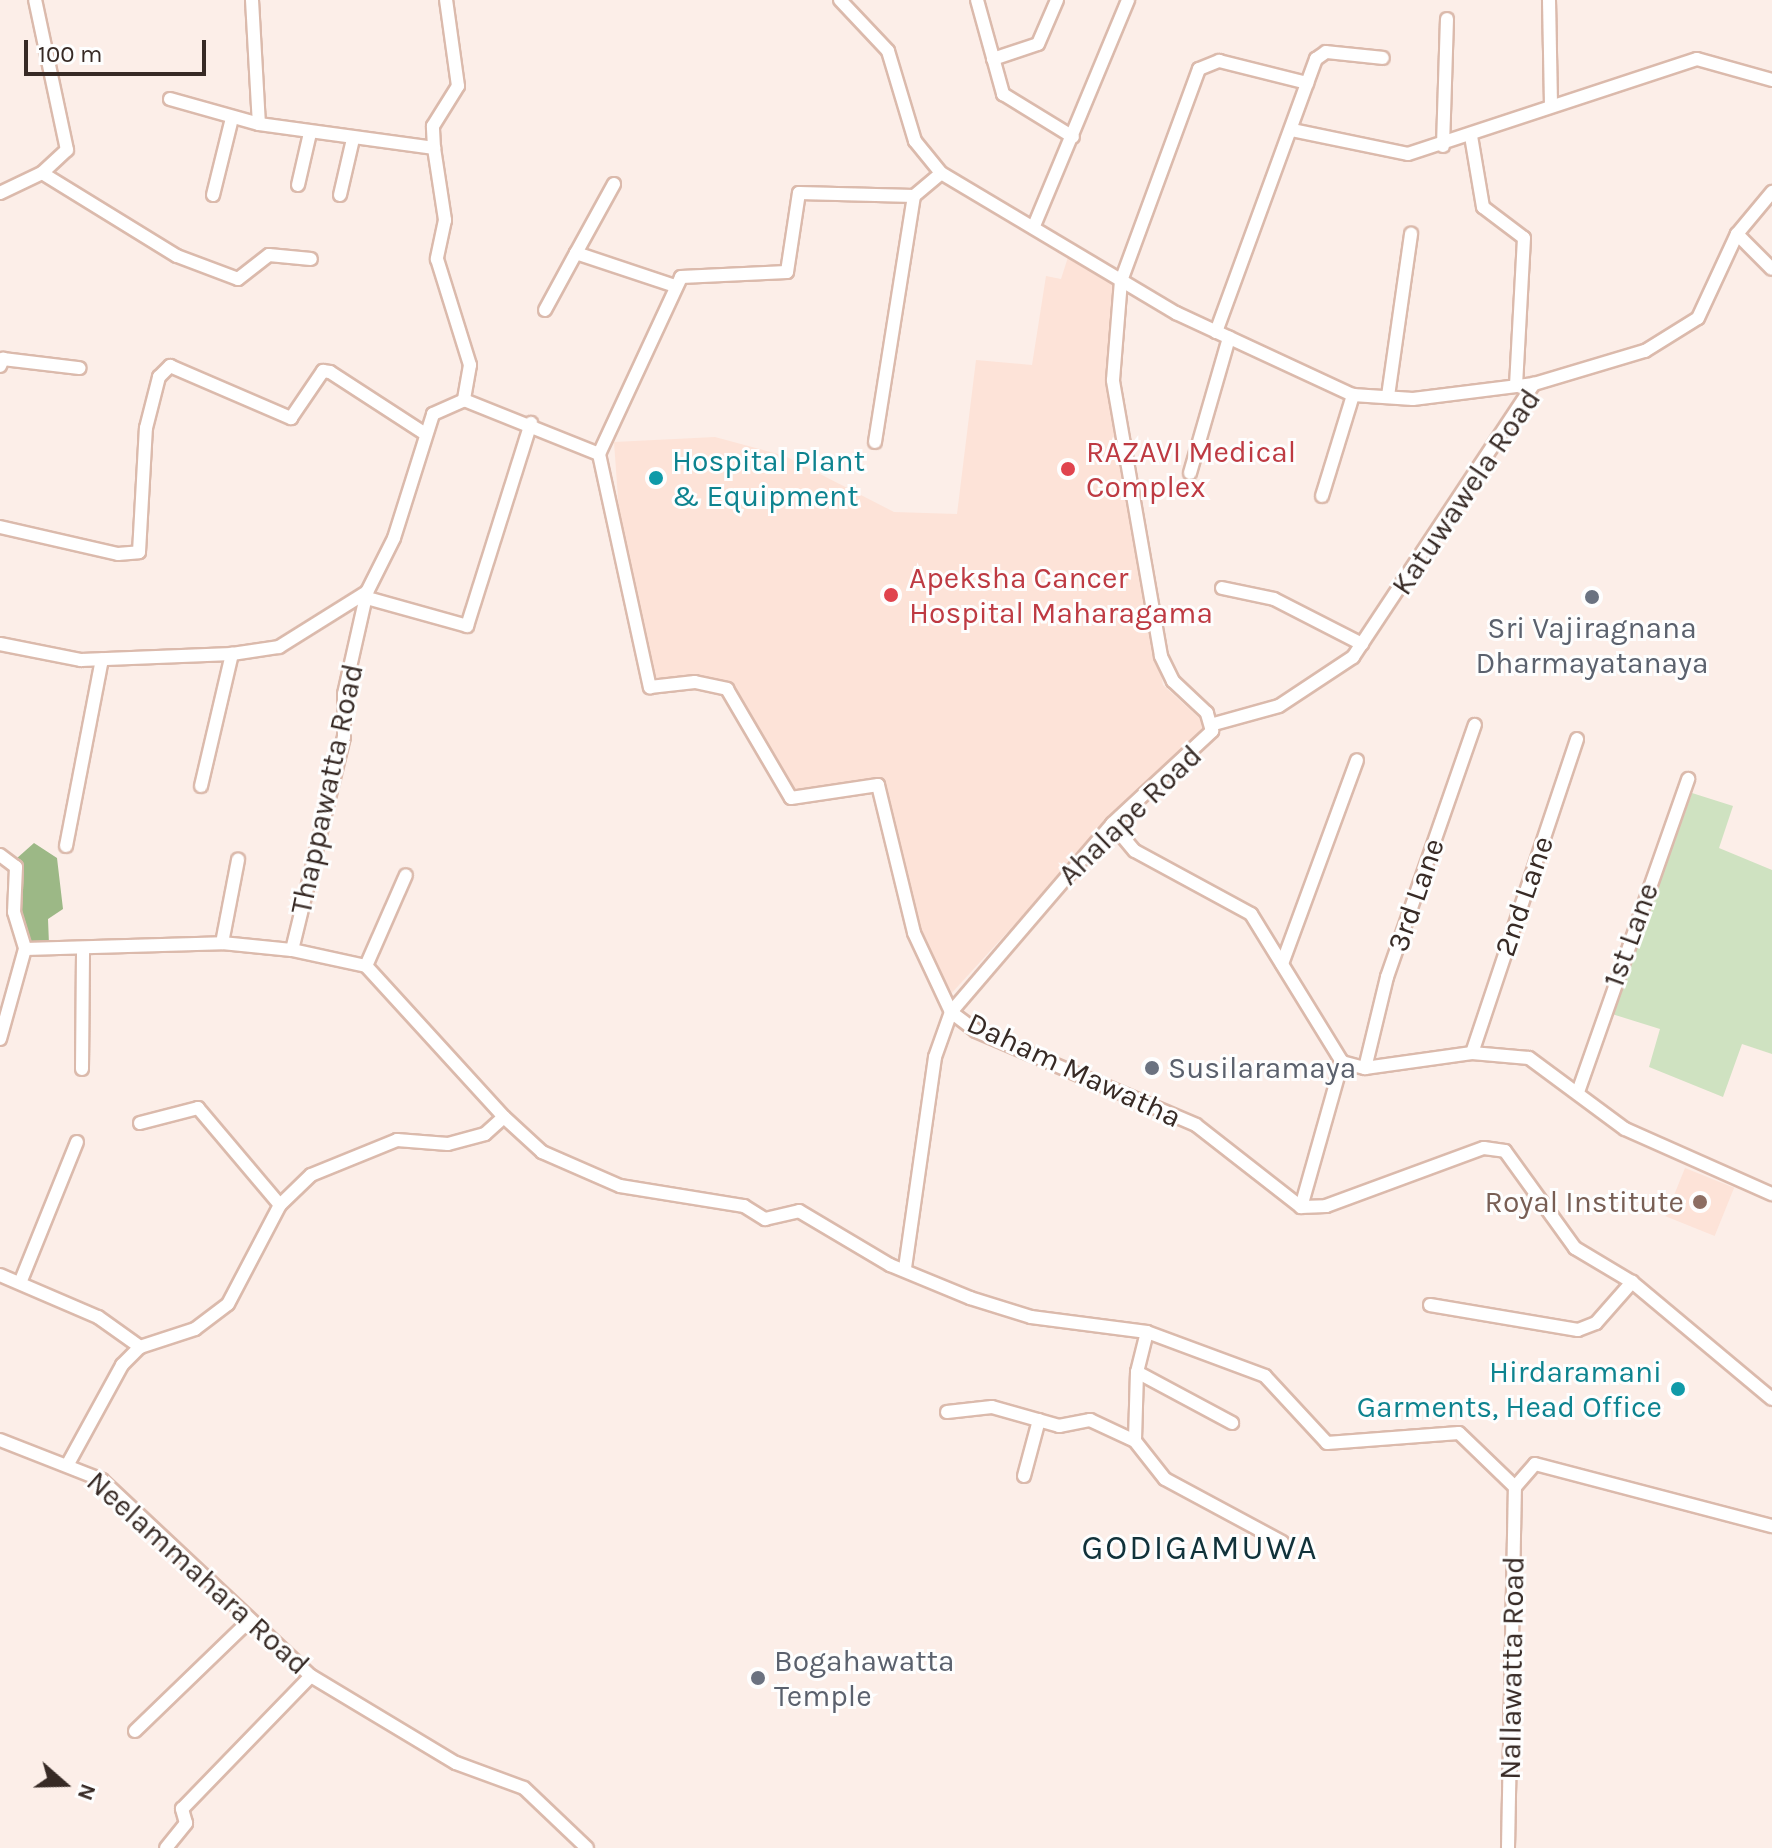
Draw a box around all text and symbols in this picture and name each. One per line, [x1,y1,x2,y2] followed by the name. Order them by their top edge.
[28,24,210,74] scale bar
[38,40,103,68] text: 100 m
[1384,382,1548,602] street label: Katuwawela Road
[1086,434,1296,504] place label: RAZAVI Medical Complex
[672,443,865,514] place label: Hospital Plant & Equipment
[1057,458,1079,480] marker: RAZAVI Medical Complex
[647,469,665,487] marker: Hospital Plant & Equipment
[909,560,1213,630] place label: Apeksha Cancer Hospital Maharagama
[880,584,902,606] marker: Apeksha Cancer Hospital Maharagama
[1583,588,1601,606] marker: Sri Vajiragnana Dharmayatanaya
[1475,610,1709,680] place label: Sri Vajiragnana Dharmayatanaya
[283,661,371,917] street label: Thappawatta Road
[1051,737,1209,893] street label: Ahalape Road
[1487,831,1561,961] street label: 2nd Lane
[1380,834,1452,956] street label: 3rd Lane
[1596,878,1666,992] street label: 1st Lane
[961,1005,1187,1135] street label: Daham Mawatha
[1168,1050,1356,1086] place label: Susilaramaya
[1143,1059,1161,1077] marker: Susilaramaya
[1485,1184,1684,1220] place label: Royal Institute
[1691,1193,1709,1211] marker: Royal Institute
[1357,1354,1662,1424] place label: Hirdaramani Garments, Head Office
[1669,1380,1687,1398] marker: Hirdaramani Garments, Head Office
[79,1464,317,1682] street label: Neelammahara Road
[1081,1529,1319,1569] district label: GODIGAMUWA
[1492,1556,1532,1780] street label: Nallawatta Road
[774,1643,954,1714] place label: Bogahawatta Temple
[749,1669,767,1687] marker: Bogahawatta Temple
[24,1744,104,1824] north arrow
[72,1780,101,1804] text: N

